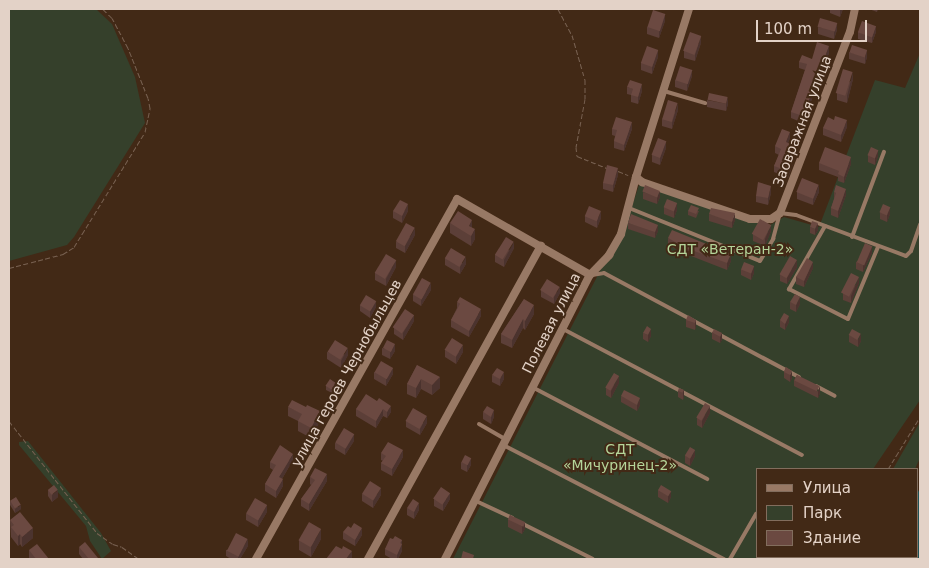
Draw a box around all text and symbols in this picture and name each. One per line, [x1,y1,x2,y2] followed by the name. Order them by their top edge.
[759,10,870,42] scale bar
[764,20,812,38] text: 100 m
[769,53,835,189] street label: Заовражная улица
[667,241,793,257] park label: СДТ «Ветеран-2»
[518,270,584,376] street label: Полевая улица
[287,276,405,470] street label: улица героев Чернобыльцев
[563,441,677,474] park label: СДТ «Мичуринец-2»
[756,468,919,558] legend
[803,479,851,497] text: Улица
[803,504,842,522] text: Парк
[803,529,861,547] text: Здание

